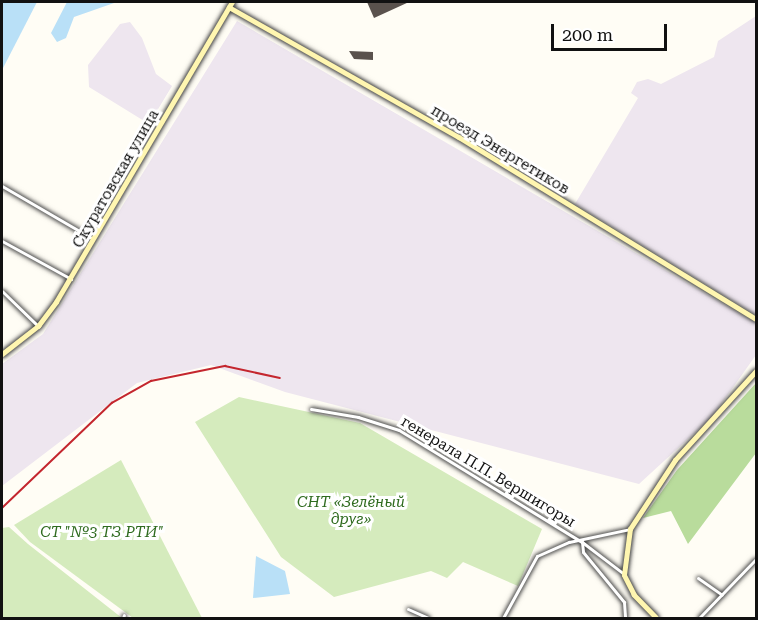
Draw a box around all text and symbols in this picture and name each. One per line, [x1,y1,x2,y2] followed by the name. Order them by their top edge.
[554,12,670,50] scale bar
[562,24,613,45] text: 200 m
[428,102,572,198] street label: проезд Энергетиков
[69,107,163,251] street label: Скуратовская улица
[398,413,578,531] street label: генерала П.П. Вершигоры
[297,493,405,528] park label: СНТ «Зелёный друг»
[40,524,164,542] park label: СТ "№3 ТЗ РТИ"

